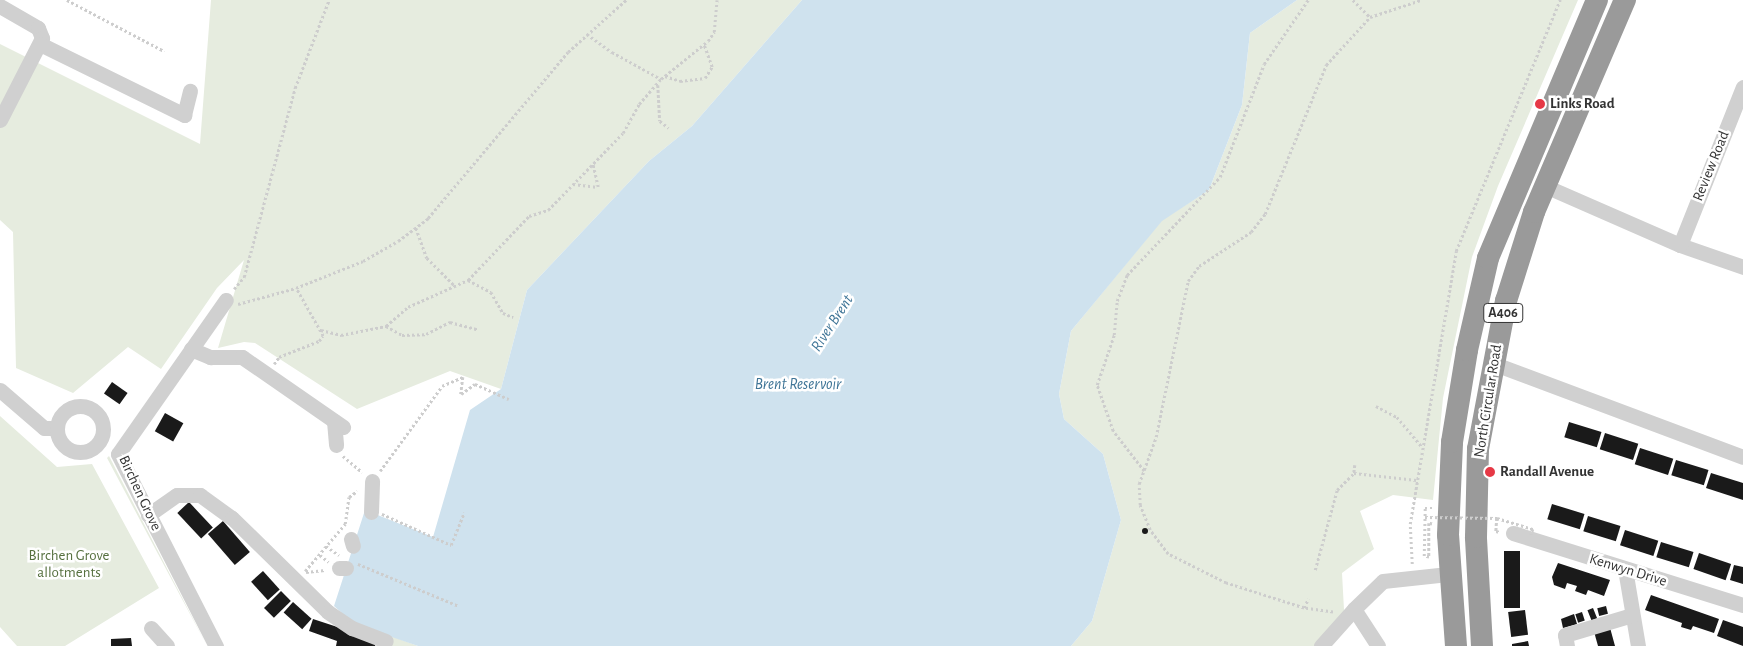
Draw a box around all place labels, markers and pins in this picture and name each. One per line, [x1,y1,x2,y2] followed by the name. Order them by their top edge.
[1550,95,1615,113] place label: Links Road
[1534,98,1546,110] marker: Links Road
[1500,463,1594,481] place label: Randall Avenue
[1484,466,1496,478] marker: Randall Avenue

